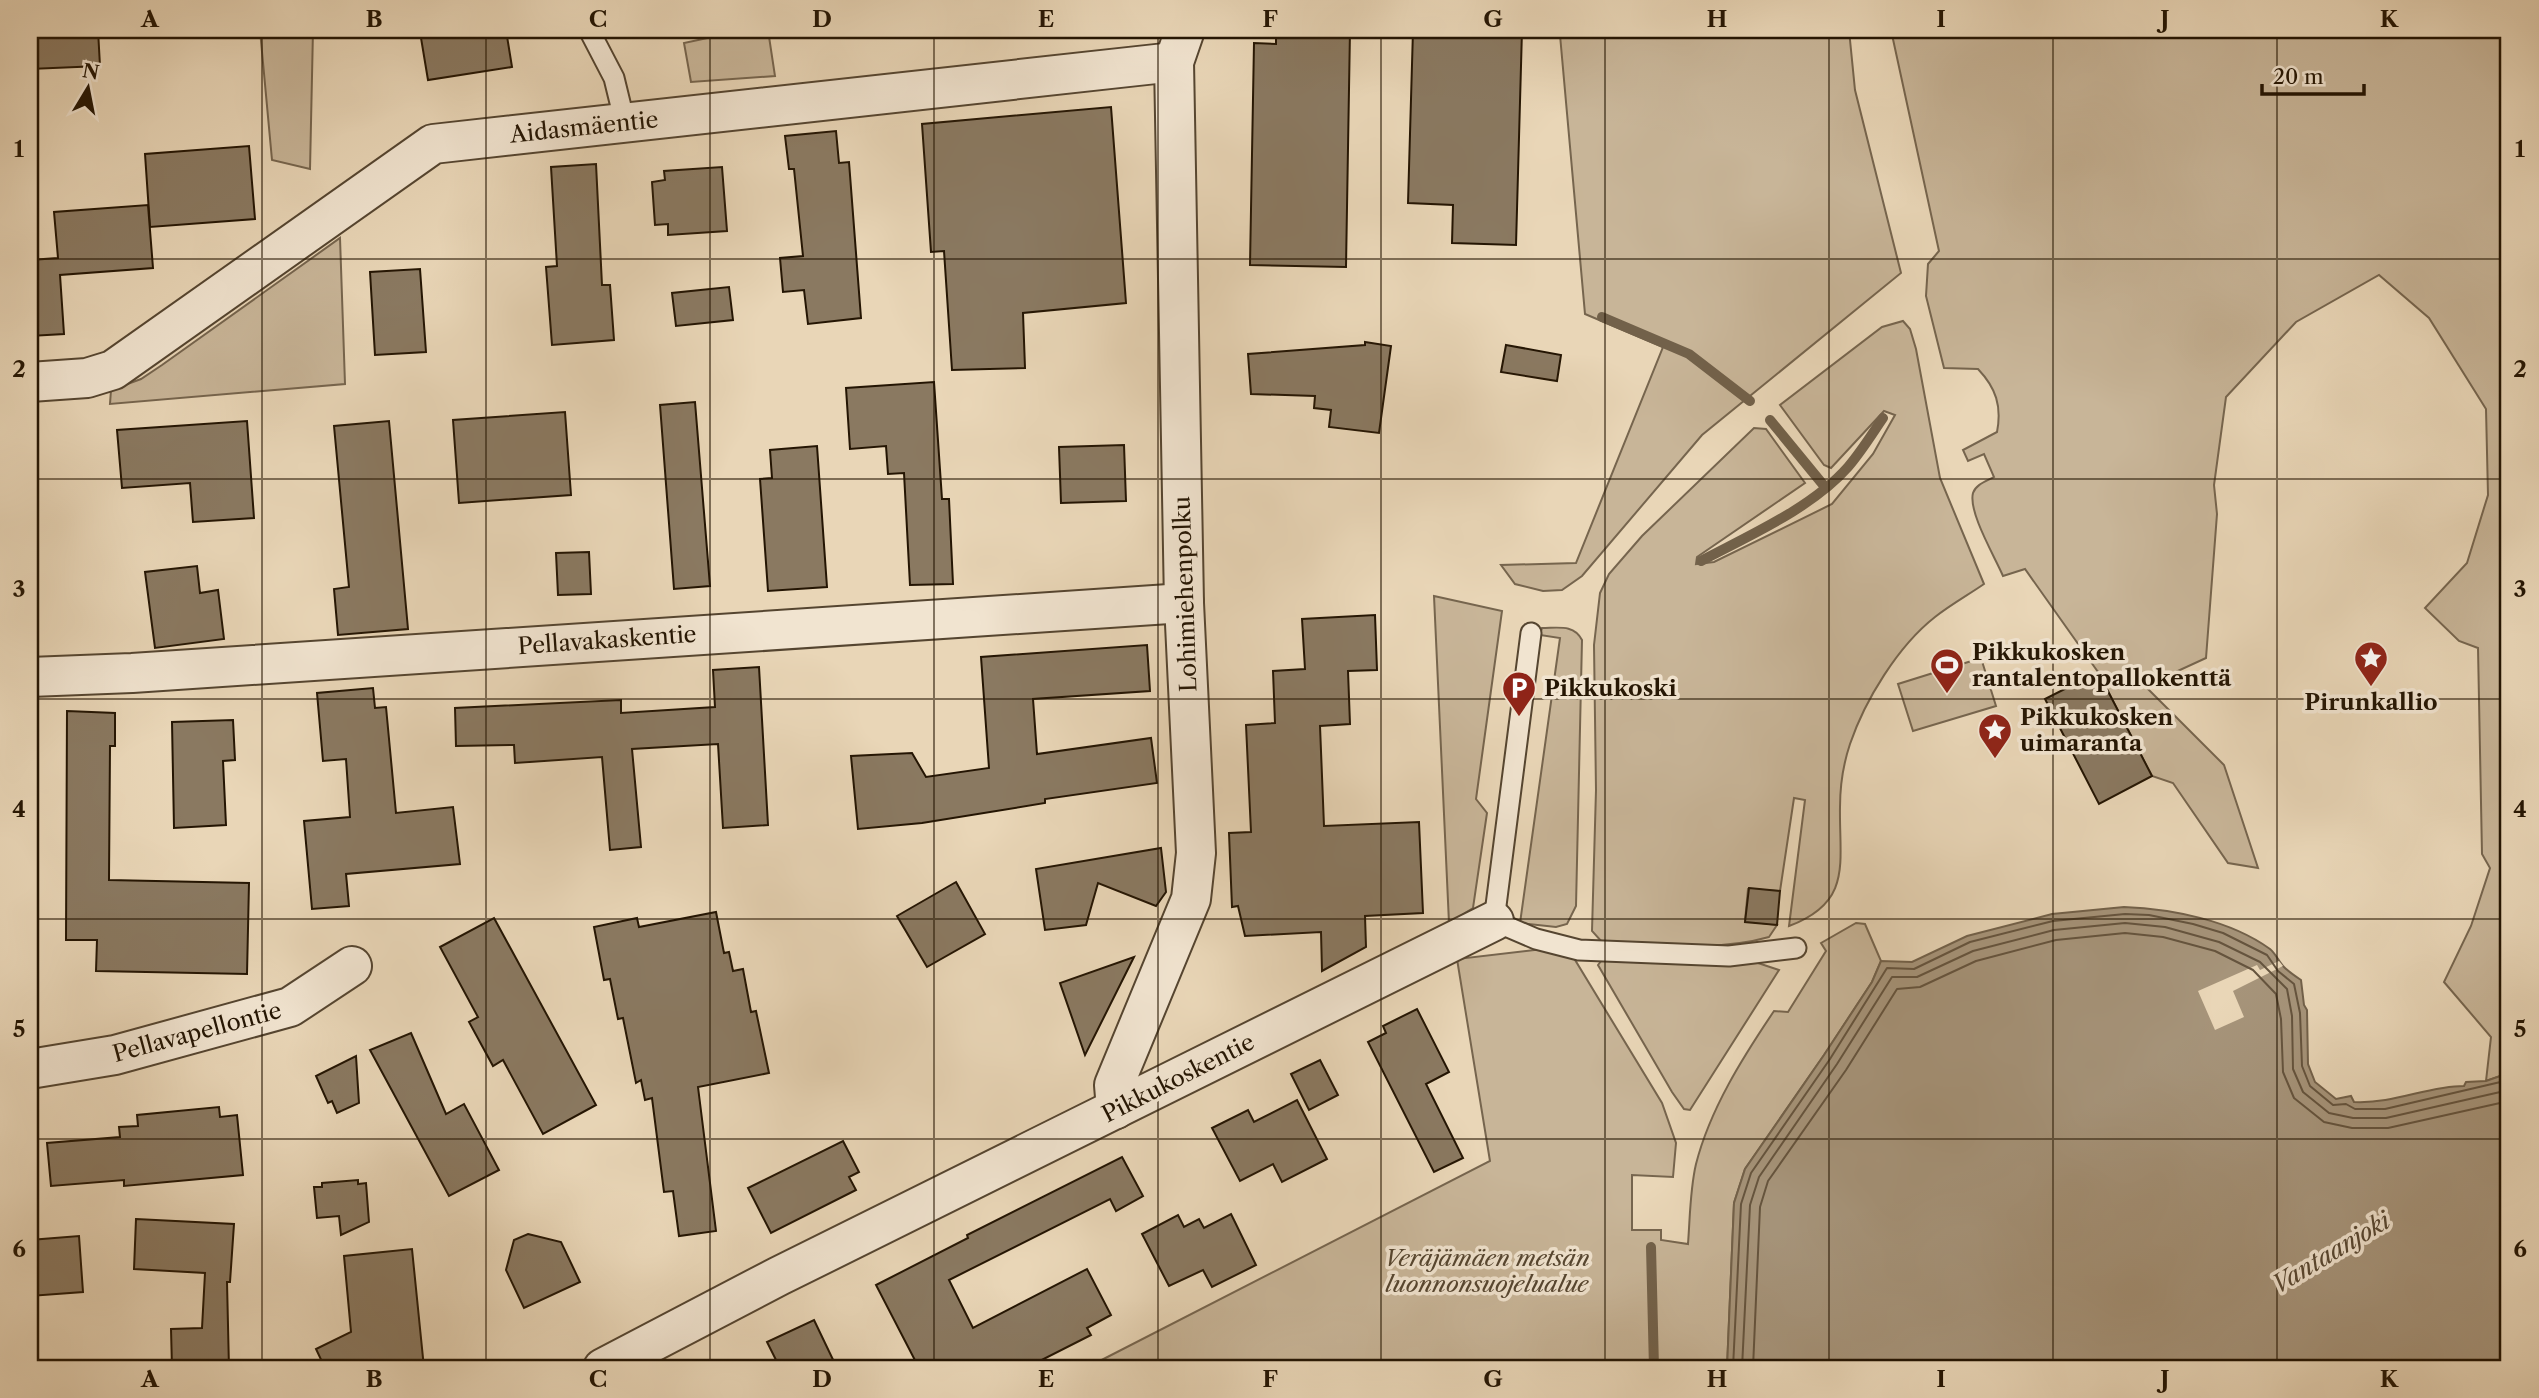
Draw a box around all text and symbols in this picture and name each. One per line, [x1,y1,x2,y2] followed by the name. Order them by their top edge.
[140,5,160,33] text: A
[365,5,383,33] text: B
[589,5,607,33] text: C
[812,5,832,33] text: D
[1038,5,1054,33] text: E
[1262,5,1278,33] text: F
[1483,5,1503,33] text: G
[1707,5,1728,33] text: H
[1936,5,1946,33] text: I
[2156,5,2170,33] text: J
[2380,5,2399,33] text: K
[52,52,122,122] north arrow
[2262,52,2364,96] scale bar
[81,59,101,85] text: N
[2273,64,2324,89] text: 20 m
[507,105,660,149] street label: Aidasmäentie
[14,135,25,163] text: 1
[2515,135,2526,163] text: 1
[12,355,26,383] text: 2
[2513,355,2527,383] text: 2
[1168,496,1202,692] street label: Lohimiehenpolku
[13,575,26,603] text: 3
[2514,575,2527,603] text: 3
[517,620,697,660] street label: Pellavakaskentie
[1972,638,2232,692] place label: Pikkukosken rantalentopallokenttä
[2352,639,2390,688] place icon: Pirunkallio
[1928,646,1966,695] sports icon: Pikkukosken rantalentopallokenttä
[1500,669,1538,718] parking icon: Pikkukoski
[1544,674,1677,702] place label: Pikkukoski
[2304,688,2438,716] place label: Pirunkallio
[2020,703,2174,757] place label: Pikkukosken uimaranta
[1976,711,2014,760] place icon: Pikkukosken uimaranta
[12,795,26,823] text: 4
[2513,795,2527,823] text: 4
[109,996,285,1068] street label: Pellavapellontie
[13,1015,25,1043] text: 5
[2514,1015,2526,1043] text: 5
[1097,1028,1259,1128] street label: Pikkukoskentie
[2266,1205,2396,1299] water label: Vantaanjoki
[12,1235,26,1263] text: 6
[2513,1235,2527,1263] text: 6
[1384,1244,1590,1298] park label: Veräjämäen metsän luonnonsuojelualue
[140,1365,160,1393] text: A
[365,1365,383,1393] text: B
[589,1365,607,1393] text: C
[812,1365,832,1393] text: D
[1038,1365,1054,1393] text: E
[1262,1365,1278,1393] text: F
[1483,1365,1503,1393] text: G
[1707,1365,1728,1393] text: H
[1936,1365,1946,1393] text: I
[2156,1365,2170,1393] text: J
[2380,1365,2399,1393] text: K

